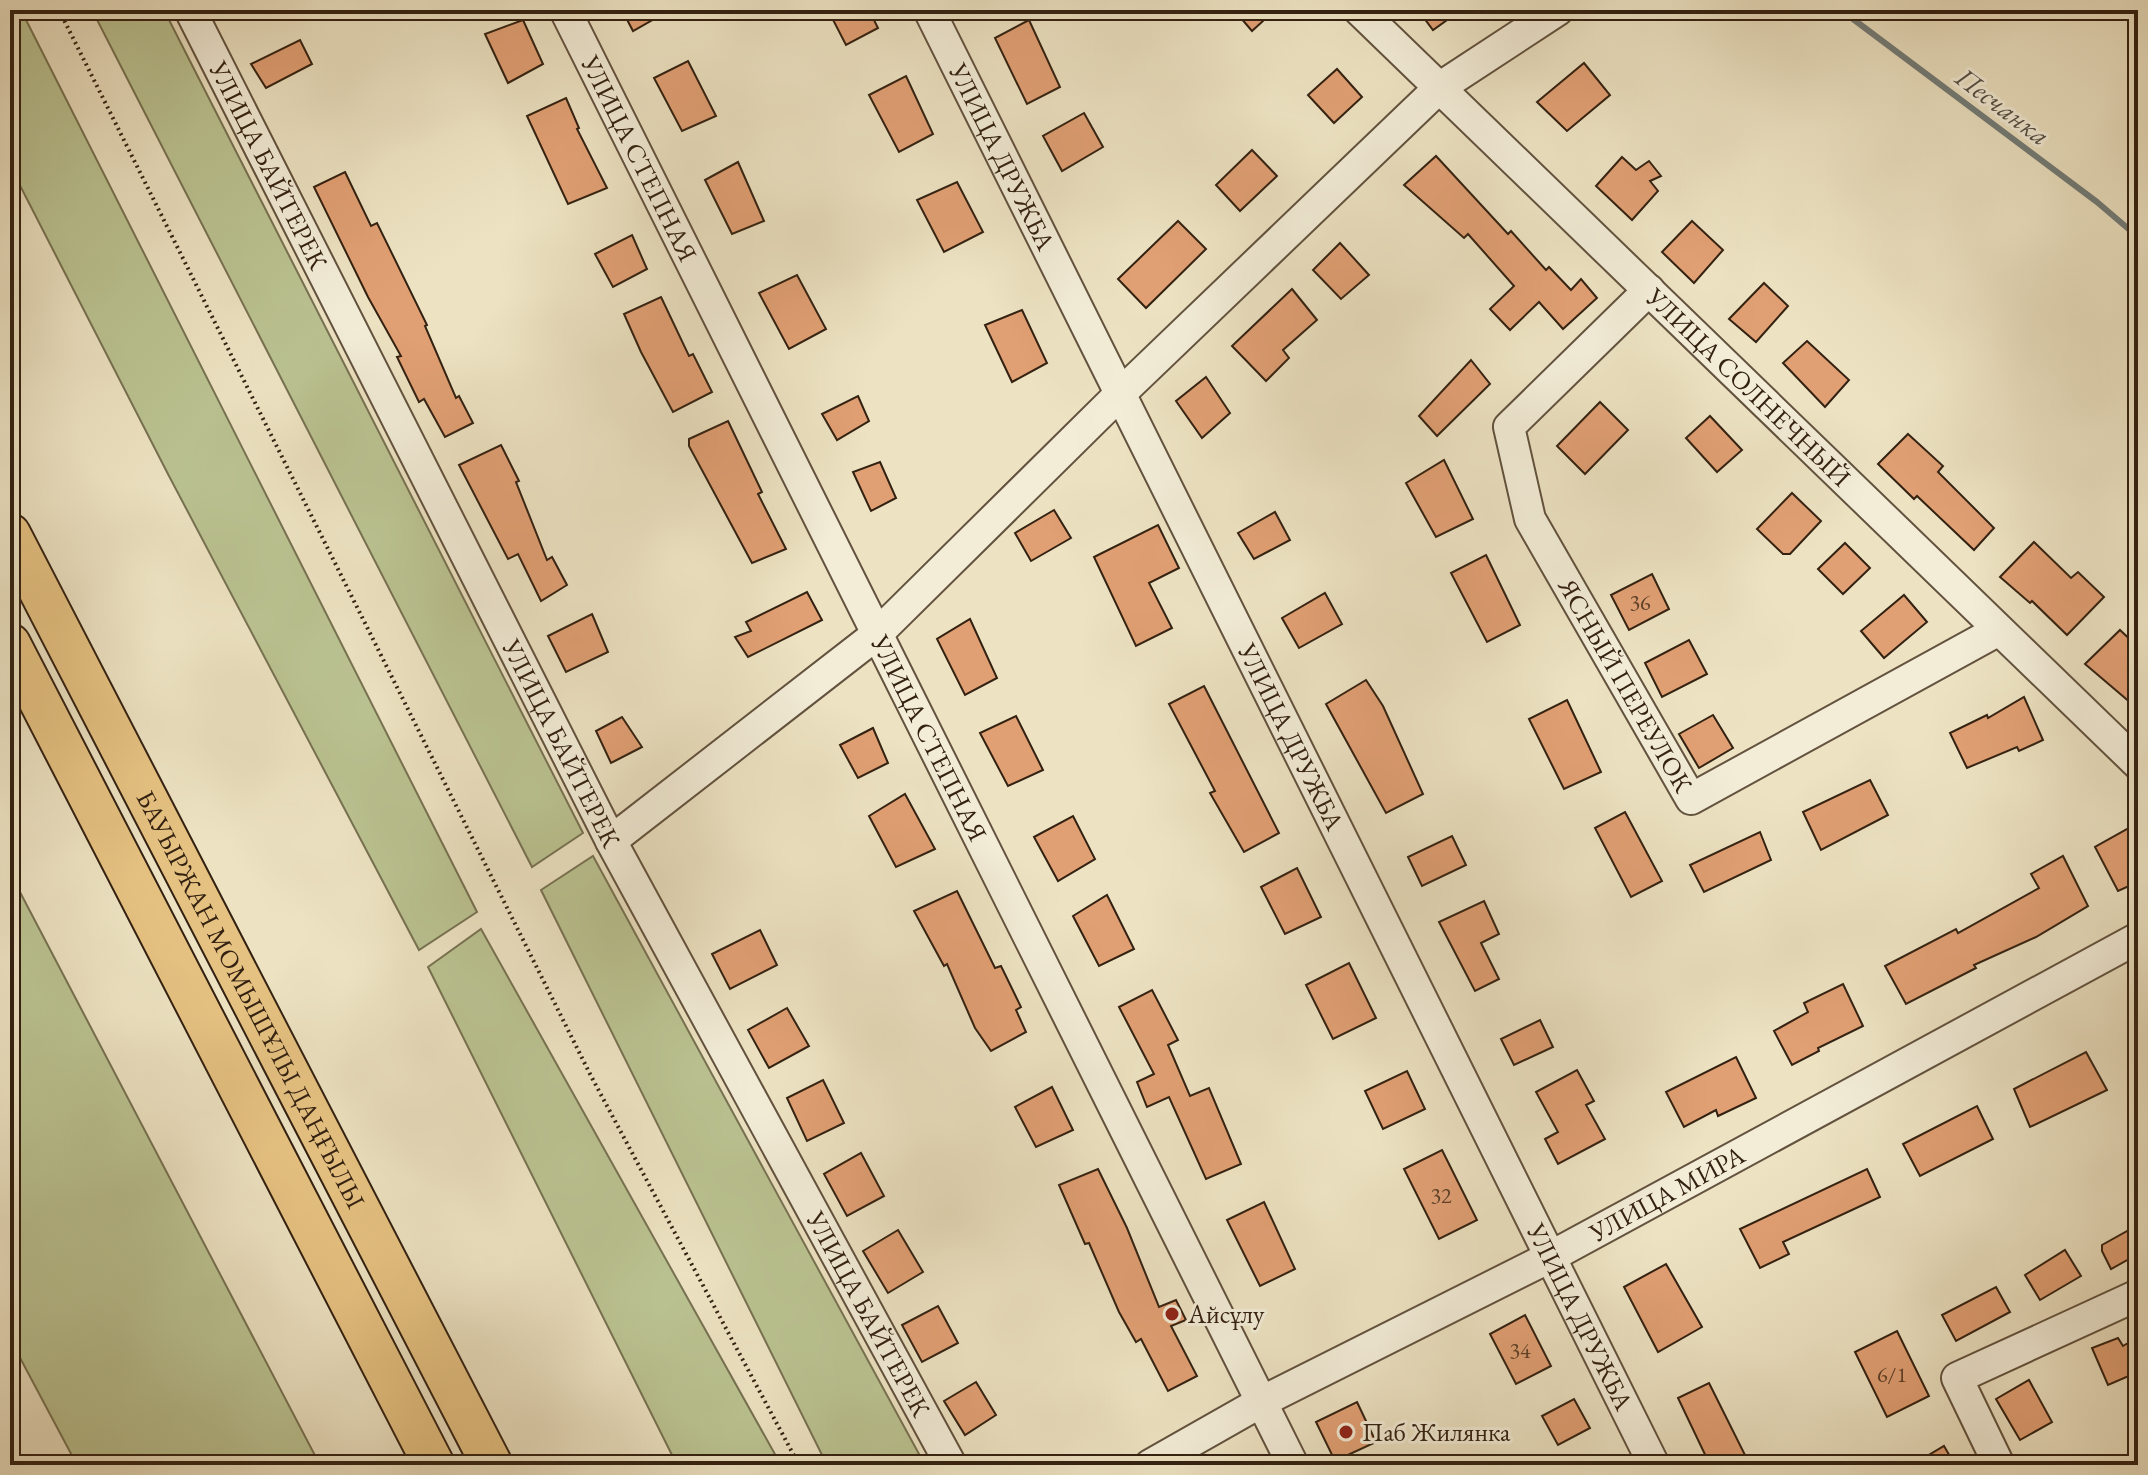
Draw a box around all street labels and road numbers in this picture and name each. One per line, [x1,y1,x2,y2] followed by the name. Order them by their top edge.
[573,49,705,267] street label: УЛИЦА СТЕПНАЯ
[201,54,336,276] street label: УЛИЦА БАЙТЕРЕК
[941,57,1063,257] street label: УЛИЦА ДРУЖБА
[1638,280,1858,494] street label: УЛИЦА СОЛНЕЧНЫЙ
[1550,571,1701,799] street label: ЯСНЫЙ ПЕРЕУЛОК
[863,628,995,847] street label: УЛИЦА СТЕПНАЯ
[494,632,629,854] street label: УЛИЦА БАЙТЕРЕК
[1230,637,1352,837] street label: УЛИЦА ДРУЖБА
[129,785,373,1214] street label: БАУЫРЖАН МОМЫШҰЛЫ ДАҢҒЫЛЫ
[1582,1137,1751,1250] street label: УЛИЦА МИРА
[798,1204,939,1423] street label: УЛИЦА БАЙТЕРЕК
[1519,1217,1641,1417] street label: УЛИЦА ДРУЖБА

